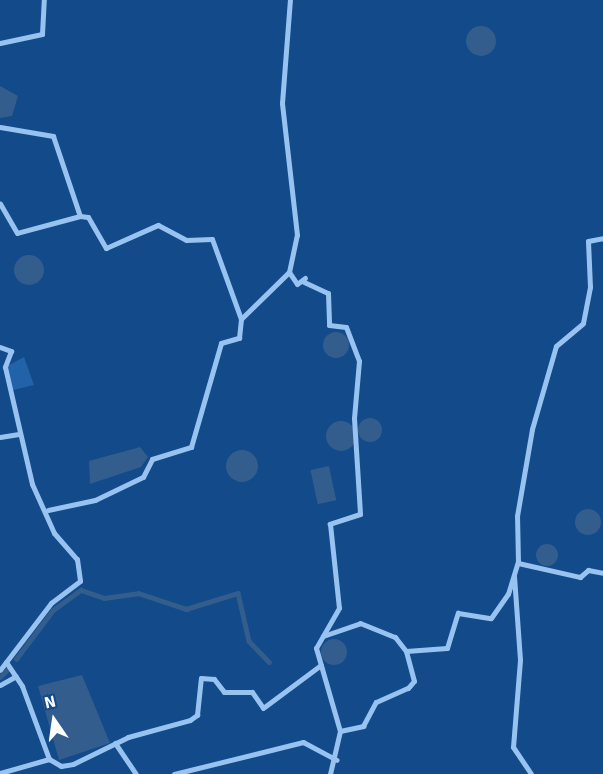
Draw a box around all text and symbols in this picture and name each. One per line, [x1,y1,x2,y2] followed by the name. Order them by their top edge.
[24,690,84,750] north arrow
[42,691,58,713] text: N

